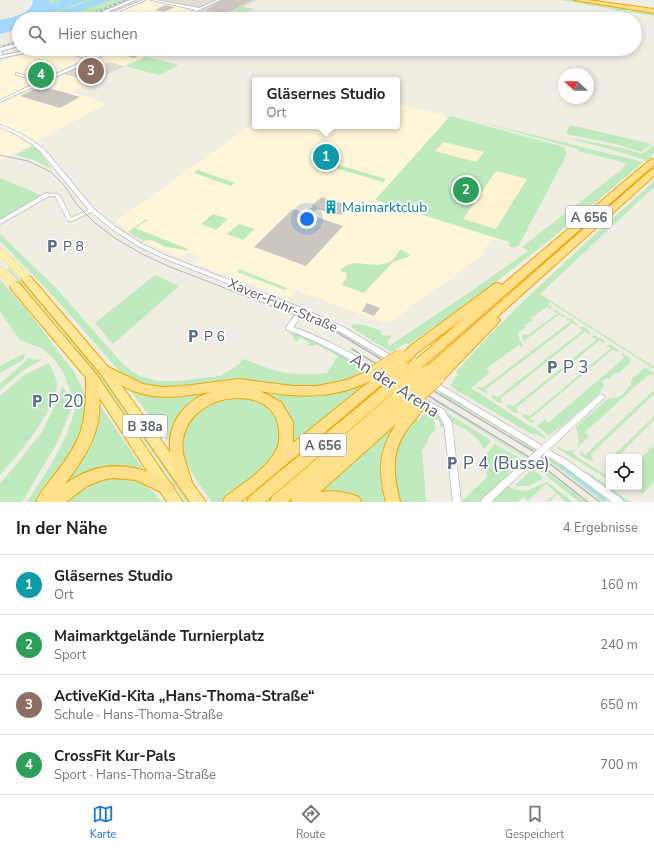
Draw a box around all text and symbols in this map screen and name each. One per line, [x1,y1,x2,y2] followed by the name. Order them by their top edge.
[12,12,642,56] search box
[26,23,48,45] icon: search
[58,24,138,44] text: Hier suchen
[78,56,104,86] pin: 3
[28,60,54,90] pin: 4
[558,68,594,104] north arrow
[252,77,400,129] popup
[267,84,385,104] text: Gläsernes Studio
[267,104,286,122] text: Ort
[313,142,339,172] pin: 1
[453,175,479,205] pin: 2
[342,198,427,217] place label: Maimarktclub
[323,199,339,215] building icon: Maimarktclub
[566,206,612,228] road number: A 656
[297,209,317,229] your location
[63,237,84,256] place label: P 8
[44,238,60,254] parking icon: P 8
[225,274,340,337] street label: Xaver-Fuhr-Straße
[204,327,225,346] place label: P 6
[185,328,201,344] parking icon: P 6
[346,348,444,423] street label: An der Arena
[563,356,588,379] place label: P 3
[544,359,560,375] parking icon: P 3
[48,390,84,413] place label: P 20
[29,393,45,409] parking icon: P 20
[123,415,167,437] road number: B 38a
[300,434,346,456] road number: A 656
[463,452,550,475] place label: P 4 (Busse)
[606,454,642,490] map controls
[606,454,642,490] button: locate
[444,455,460,471] parking icon: P 4 (Busse)
[16,517,107,540] text: In der Nähe
[563,519,638,537] text: 4 Ergebnisse
[54,566,173,586] text: Gläsernes Studio
[25,576,33,594] text: 1
[600,576,638,594] text: 160 m
[54,586,74,604] text: Ort
[54,626,264,646] text: Maimarktgelände Turnierplatz
[25,636,33,654] text: 2
[600,636,638,654] text: 240 m
[54,646,86,664] text: Sport
[54,686,315,706] text: ActiveKid-Kita „Hans-Thoma-Straße“
[25,696,33,714] text: 3
[600,696,638,714] text: 650 m
[54,706,223,724] text: Schule · Hans-Thoma-Straße
[54,746,176,766] text: CrossFit Kur-Pals
[25,756,33,774] text: 4
[600,756,638,774] text: 700 m
[54,766,216,784] text: Sport · Hans-Thoma-Straße
[90,803,116,842] tab: Karte
[296,803,325,842] tab: Route
[505,803,564,842] tab: Gespeichert

